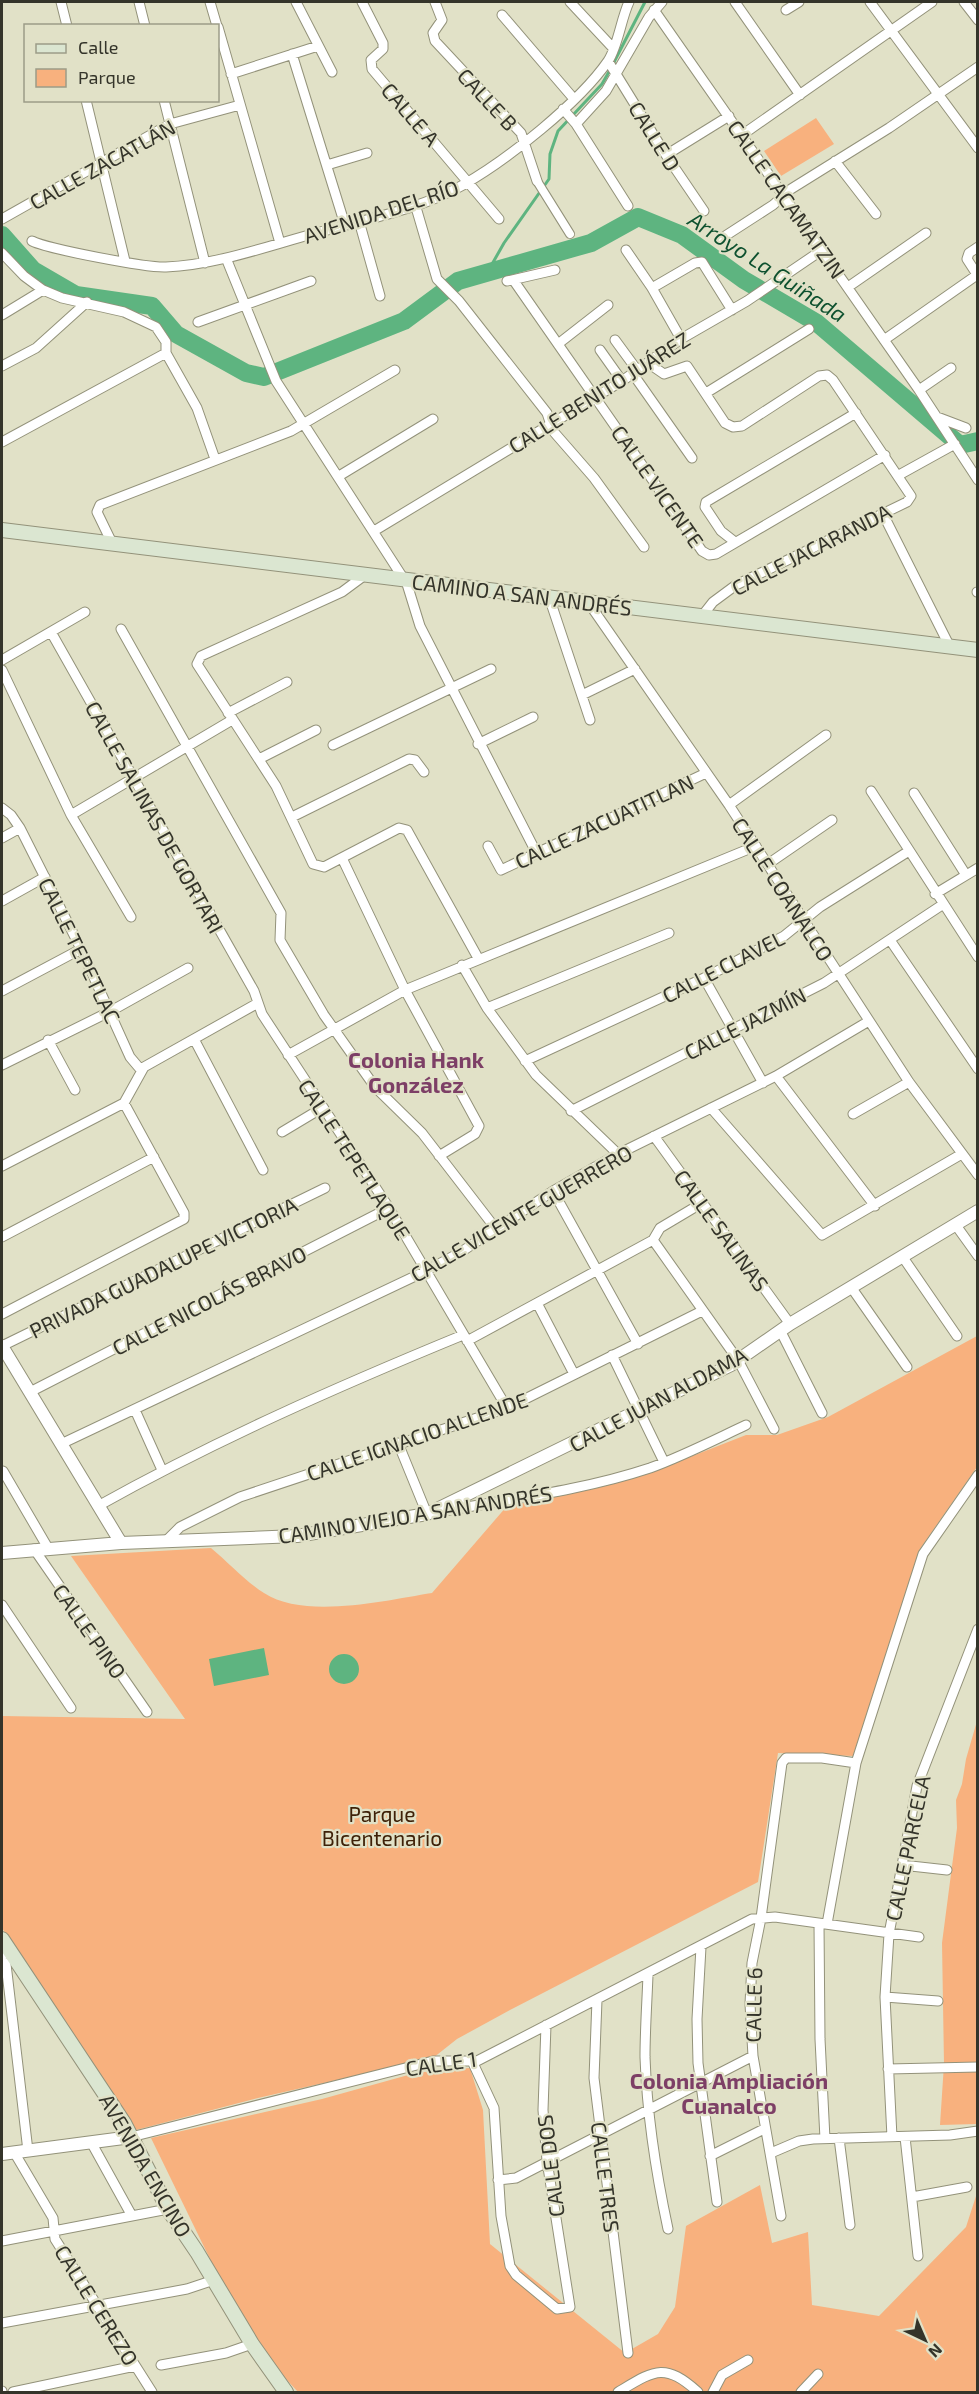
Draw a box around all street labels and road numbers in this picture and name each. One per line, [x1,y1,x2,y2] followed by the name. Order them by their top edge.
[453,63,523,135] street label: CALLE B
[377,77,445,151] street label: CALLE A
[624,97,686,175] street label: CALLE D
[25,114,179,214] street label: CALLE ZACATLÁN
[723,115,851,283] street label: CALLE CACAMATZIN
[300,174,462,248] street label: AVENIDA DEL RÍO
[504,326,694,458] street label: CALLE BENITO JUÁREZ
[607,420,709,552] street label: CALLE VICENTE
[727,498,895,600] street label: CALLE JACARANDA
[411,568,633,620] street label: CAMINO A SAN ANDRÉS
[81,697,229,937] street label: CALLE SALINAS DE GORTARI
[511,769,697,873] street label: CALLE ZACUATITLAN
[727,813,839,965] street label: CALLE COANALCO
[34,873,126,1027] street label: CALLE TEPETLAC
[658,924,788,1007] street label: CALLE CLAVEL
[680,982,810,1064] street label: CALLE JAZMÍN
[293,1074,416,1245] street label: CALLE TEPETLAQUE
[406,1139,636,1287] street label: CALLE VICENTE GUERRERO
[670,1164,774,1296] street label: CALLE SALINAS
[25,1191,301,1343] street label: PRIVADA GUADALUPE VICTORIA
[108,1240,310,1360] street label: CALLE NICOLÁS BRAVO
[565,1341,751,1457] street label: CALLE JUAN ALDAMA
[303,1386,531,1486] street label: CALLE IGNACIO ALLENDE
[276,1480,554,1548] street label: CAMINO VIEJO A SAN ANDRÉS
[48,1579,132,1683] street label: CALLE PINO
[879,1773,935,1923] street label: CALLE PARCELA
[740,1967,766,2043] street label: CALLE 6
[404,2046,478,2080] street label: CALLE 1
[95,2089,197,2241] street label: AVENIDA ENCINO
[531,2113,569,2219] street label: CALLE DOS
[587,2120,625,2234] street label: CALLE TRES
[50,2240,144,2370] street label: CALLE CEREZO

